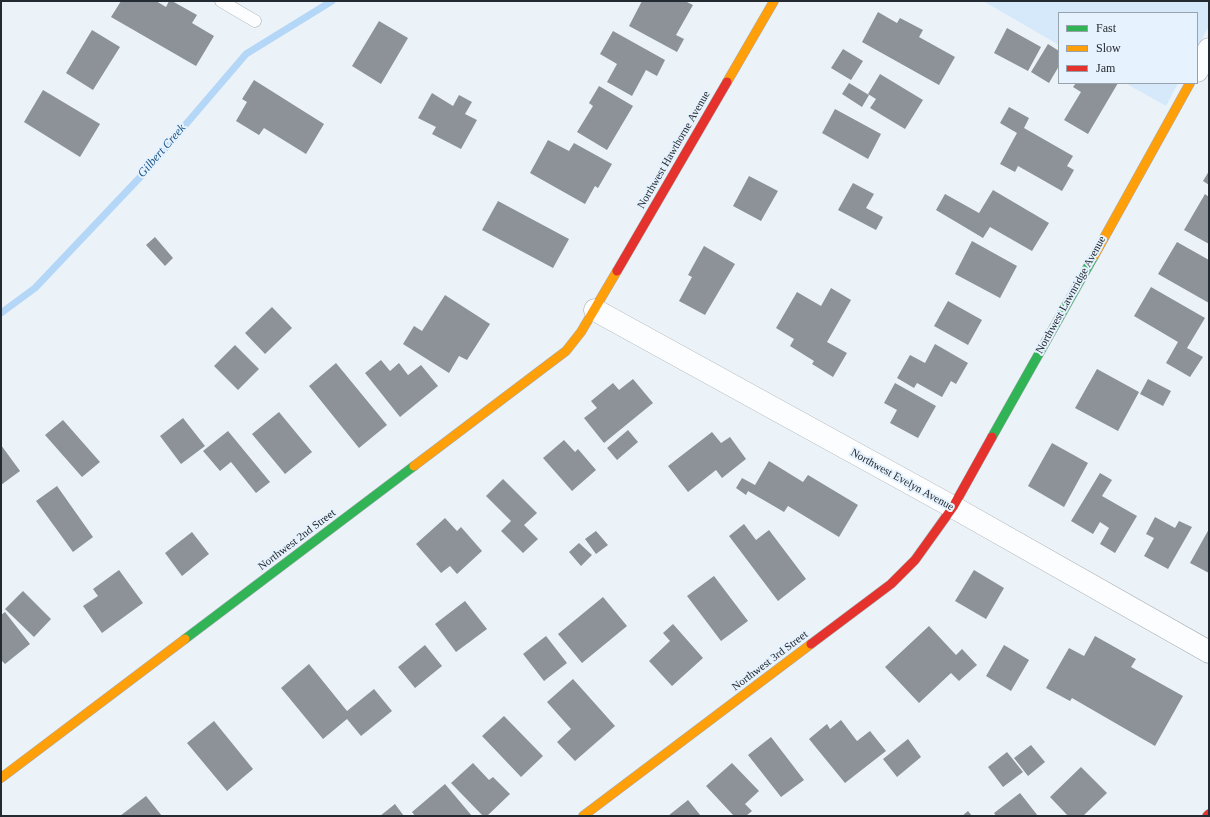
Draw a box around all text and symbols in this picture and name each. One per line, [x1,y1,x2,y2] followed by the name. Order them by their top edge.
[1058,12,1198,84] legend
[1096,21,1116,35] text: Fast
[1096,41,1121,55] text: Slow
[1096,61,1115,75] text: Jam
[635,89,713,211] street label: Northwest Hawthorne Avenue
[135,121,189,181] water label: Gilbert Creek
[1033,234,1109,356] street label: Northwest Lawnridge Avenue
[848,446,956,514] street label: Northwest Evelyn Avenue
[256,507,338,573] street label: Northwest 2nd Street
[729,628,811,694] street label: Northwest 3rd Street

